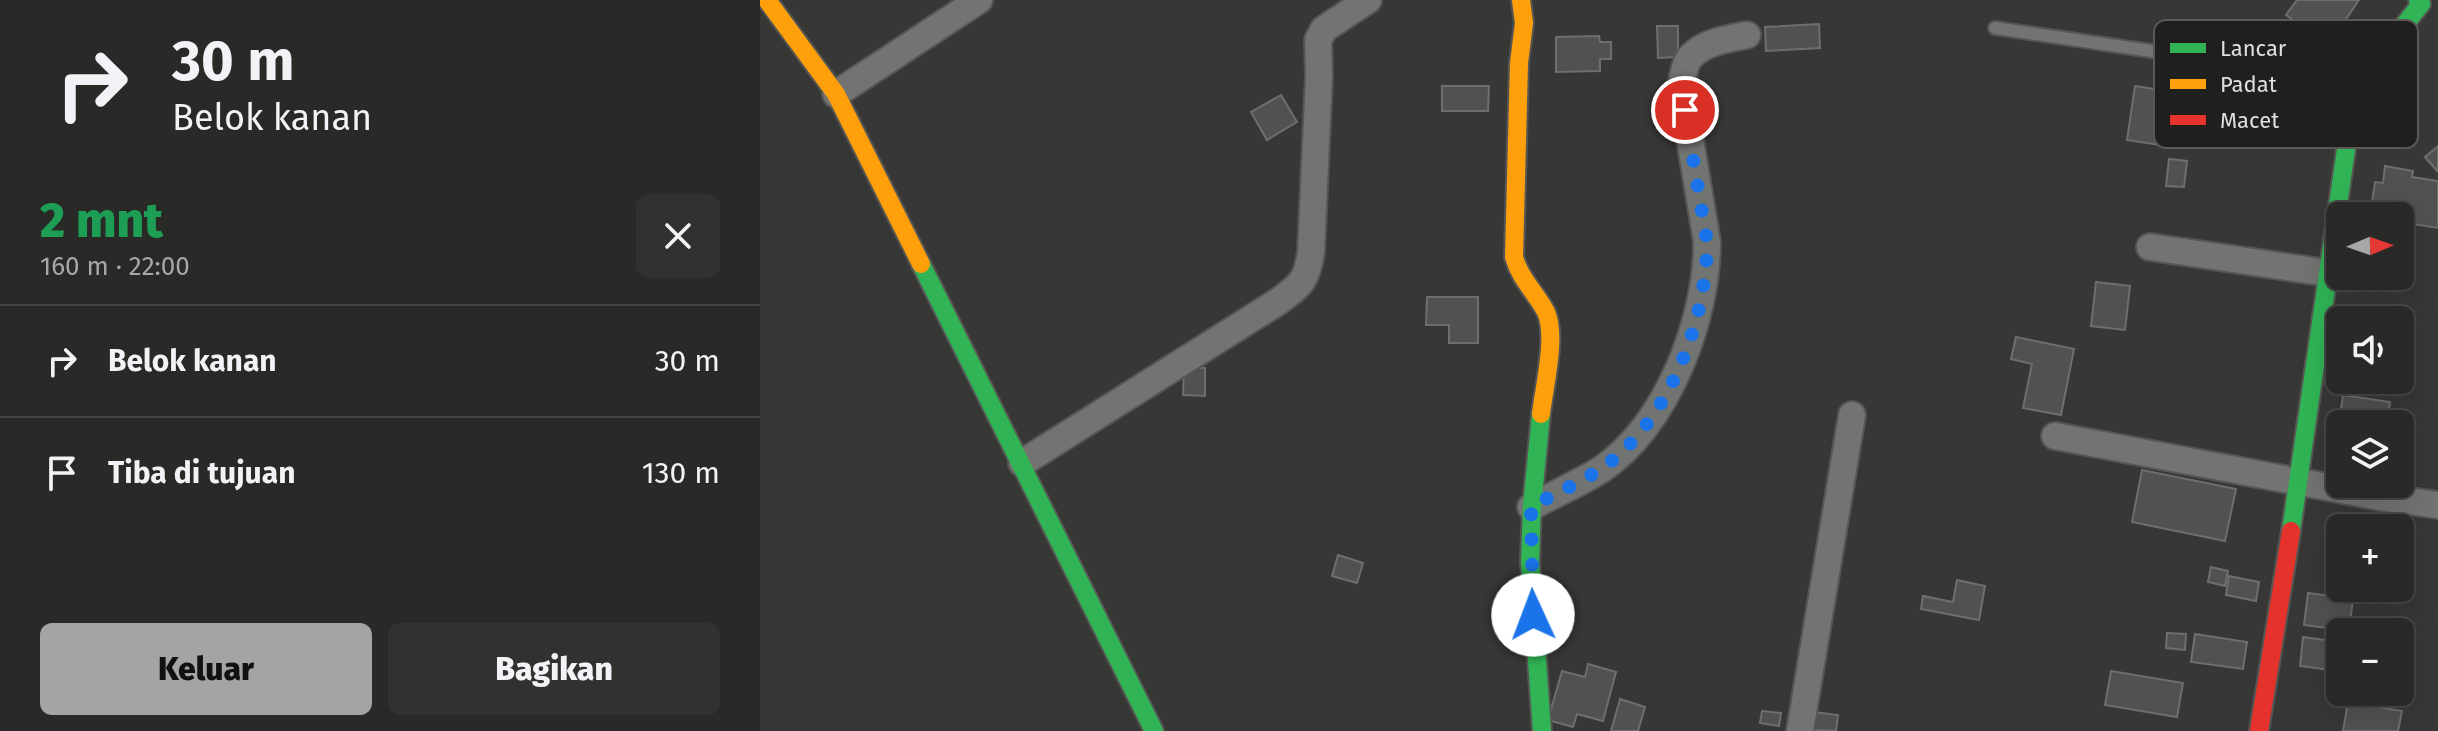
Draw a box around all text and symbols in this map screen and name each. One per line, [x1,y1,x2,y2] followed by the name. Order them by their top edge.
[2154,20,2418,148] legend
[172,28,294,95] text: 30 m
[40,32,144,136] icon: right
[2220,35,2287,62] text: Lancar
[2220,71,2277,98] text: Padat
[1651,76,1719,144] pin
[1663,88,1707,132] icon: arrive
[172,96,372,140] text: Belok kanan
[2220,107,2279,134] text: Macet
[40,192,163,250] text: 2 mnt
[636,194,720,278] button: close
[2326,202,2414,290] north arrow
[2326,202,2414,706] map controls
[40,251,190,282] text: 160 m · 22:00
[2326,306,2414,394] button: sound
[40,339,84,383] icon: right
[108,343,277,379] text: Belok kanan
[655,343,720,379] text: 30 m
[2326,410,2414,498] button: layers
[40,451,84,495] icon: arrive
[108,455,295,491] text: Tiba di tujuan
[642,455,720,491] text: 130 m
[2326,514,2414,602] button: +
[1491,573,1575,657] position arrow
[2326,618,2414,706] button: −
[40,623,372,715] button: Keluar
[388,623,720,715] button: Bagikan

